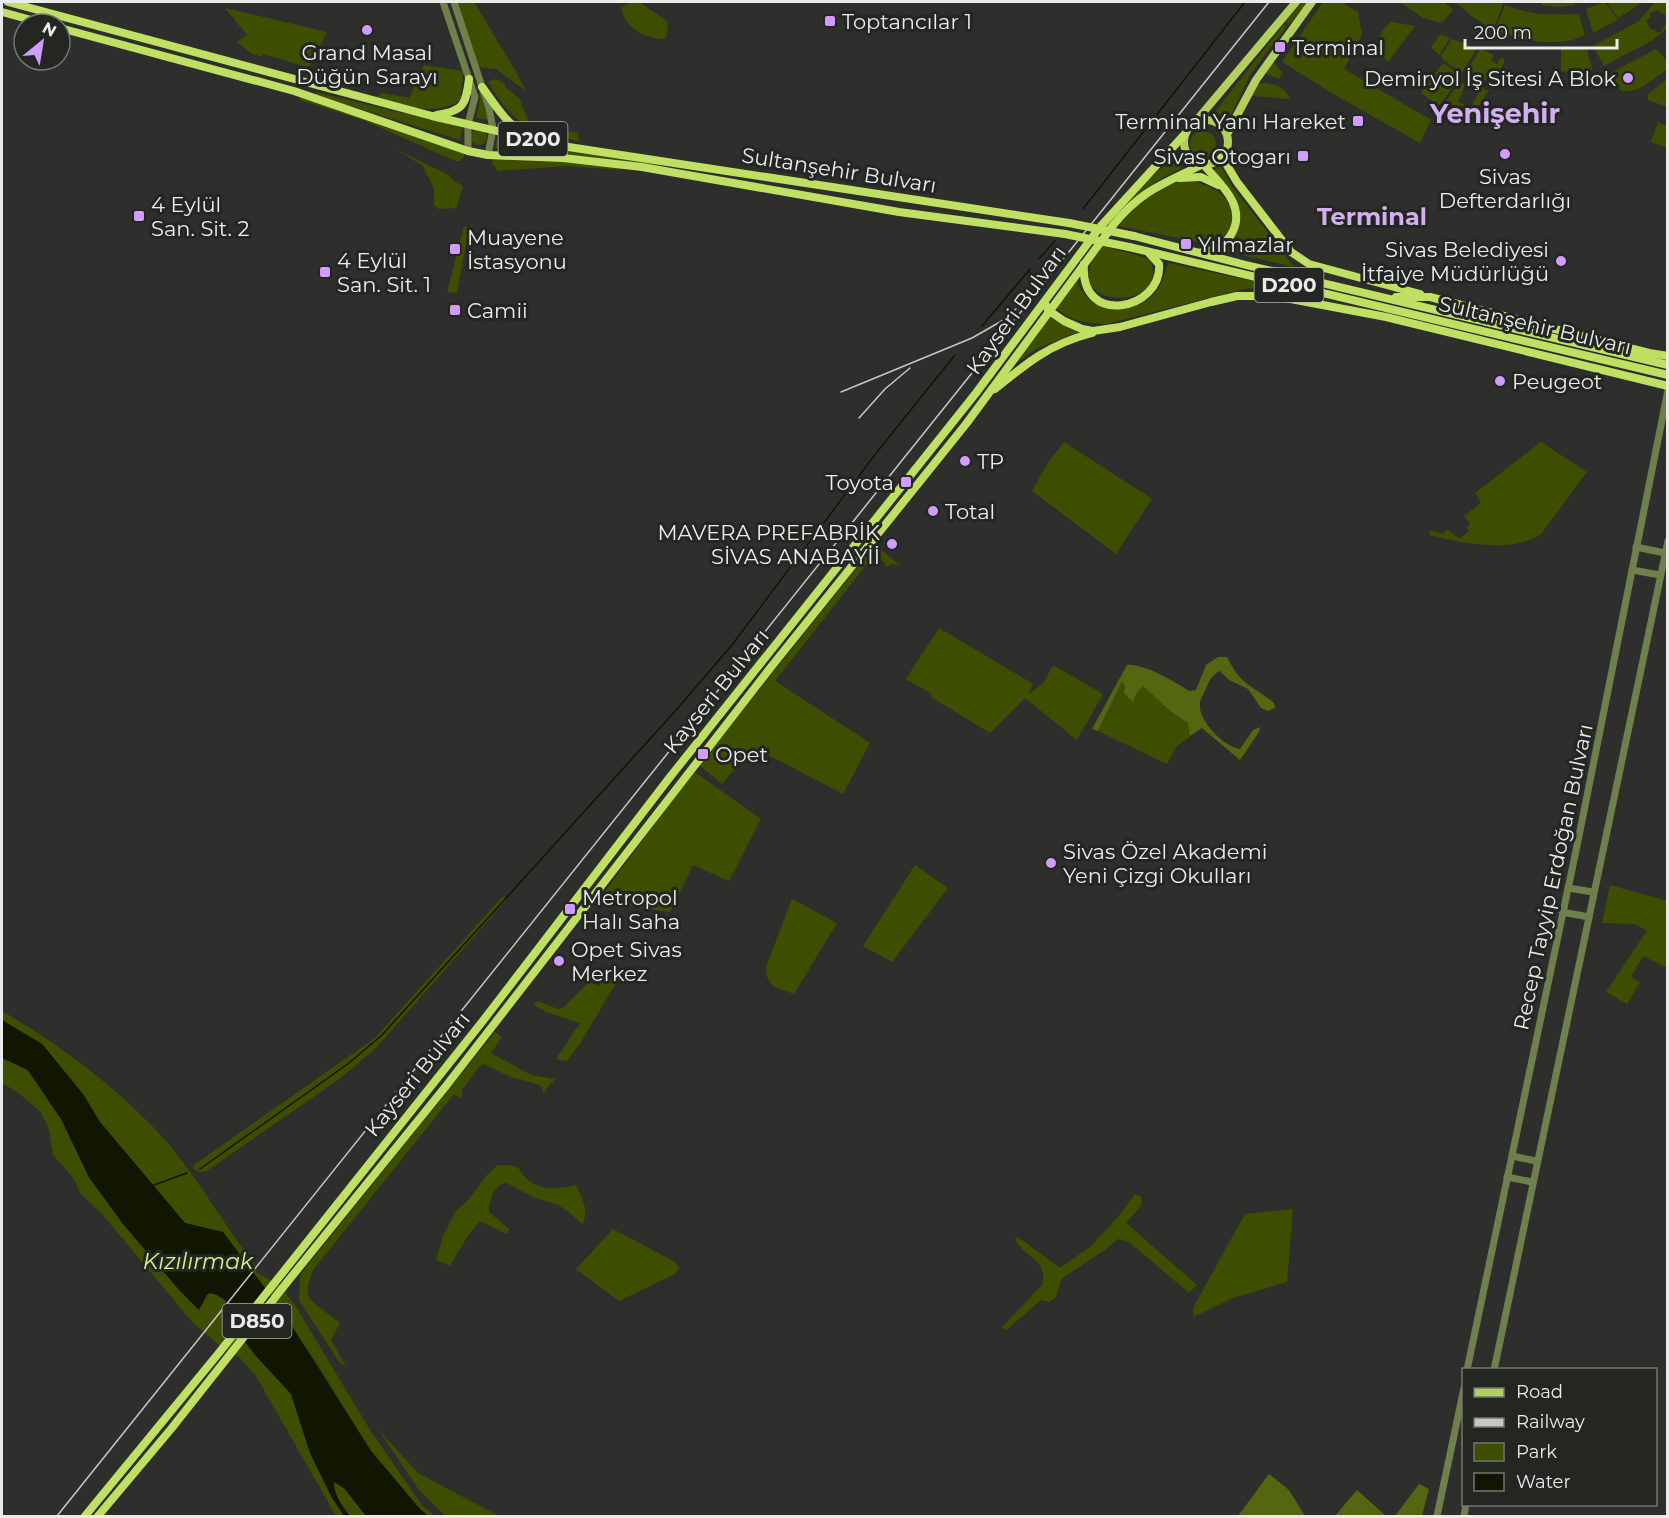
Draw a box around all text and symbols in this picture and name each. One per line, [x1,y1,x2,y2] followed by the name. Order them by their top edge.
[842,9,972,34] place label: Toptancılar 1
[12,12,72,72] north arrow
[1465,12,1616,50] scale bar
[823,14,837,28] marker: Toptancılar 1
[39,18,60,41] text: N
[1474,22,1532,44] text: 200 m
[360,23,374,37] marker: Grand Masal Düğün Sarayı
[1292,35,1384,60] place label: Terminal
[296,40,438,89] place label: Grand Masal Düğün Sarayı
[1273,40,1287,54] marker: Terminal
[1364,66,1616,91] place label: Demiryol İş Sitesi A Blok
[1621,71,1635,85] marker: Demiryol İş Sitesi A Blok
[1429,97,1560,130] district label: Yenişehir
[1115,109,1346,134] place label: Terminal Yanı Hareket
[1351,114,1365,128] marker: Terminal Yanı Hareket
[498,122,568,156] road number: D200
[740,142,938,198] street label: Sultanşehir Bulvarı
[1154,144,1291,169] place label: Sivas Otogarı
[1498,147,1512,161] marker: Sivas Defterdarlığı
[1296,149,1310,163] marker: Sivas Otogarı
[1439,164,1571,213] place label: Sivas Defterdarlığı
[151,192,250,241] place label: 4 Eylül San. Sit. 2
[1317,202,1427,231] district label: Terminal
[132,209,146,223] marker: 4 Eylül San. Sit. 2
[467,225,567,274] place label: Muayene İstasyonu
[1198,232,1294,257] place label: Yılmazlar
[1179,237,1193,251] marker: Yılmazlar
[1361,237,1549,286] place label: Sivas Belediyesi İtfaiye Müdürlüğü
[961,241,1071,379] street label: Kayseri Bulvarı
[448,242,462,256] marker: Muayene İstasyonu
[337,248,431,297] place label: 4 Eylül San. Sit. 1
[1554,254,1568,268] marker: Sivas Belediyesi İtfaiye Müdürlüğü
[318,265,332,279] marker: 4 Eylül San. Sit. 1
[1254,268,1324,302] road number: D200
[1436,291,1634,359] street label: Sultanşehir Bulvarı
[467,298,528,323] place label: Camii
[448,303,462,317] marker: Camii
[1512,369,1602,394] place label: Peugeot
[1493,374,1507,388] marker: Peugeot
[977,449,1004,474] place label: TP
[958,454,972,468] marker: TP
[826,470,894,495] place label: Toyota
[899,475,913,489] marker: Toyota
[945,499,995,524] place label: Total
[926,504,940,518] marker: Total
[657,520,880,569] place label: MAVERA PREFABRİK SİVAS ANABAYİİ
[885,537,899,551] marker: MAVERA PREFABRİK SİVAS ANABAYİİ
[658,624,774,758] street label: Kayseri Bulvarı
[1508,722,1598,1032] street label: Recep Tayyip Erdoğan Bulvarı
[715,742,768,767] place label: Opet
[696,747,710,761] marker: Opet
[1063,839,1267,888] place label: Sivas Özel Akademi Yeni Çizgi Okulları
[1044,856,1058,870] marker: Sivas Özel Akademi Yeni Çizgi Okulları
[582,885,680,934] place label: Metropol Halı Saha
[563,902,577,916] marker: Metropol Halı Saha
[571,937,682,986] place label: Opet Sivas Merkez
[552,954,566,968] marker: Opet Sivas Merkez
[359,1007,475,1141] street label: Kayseri Bulvarı
[143,1248,254,1275] water label: Kızılırmak
[222,1304,292,1338] road number: D850
[1462,1368,1657,1506] legend
[1516,1381,1563,1403] text: Road
[1516,1411,1585,1433] text: Railway
[1516,1441,1557,1463] text: Park
[1516,1471,1571,1493] text: Water

